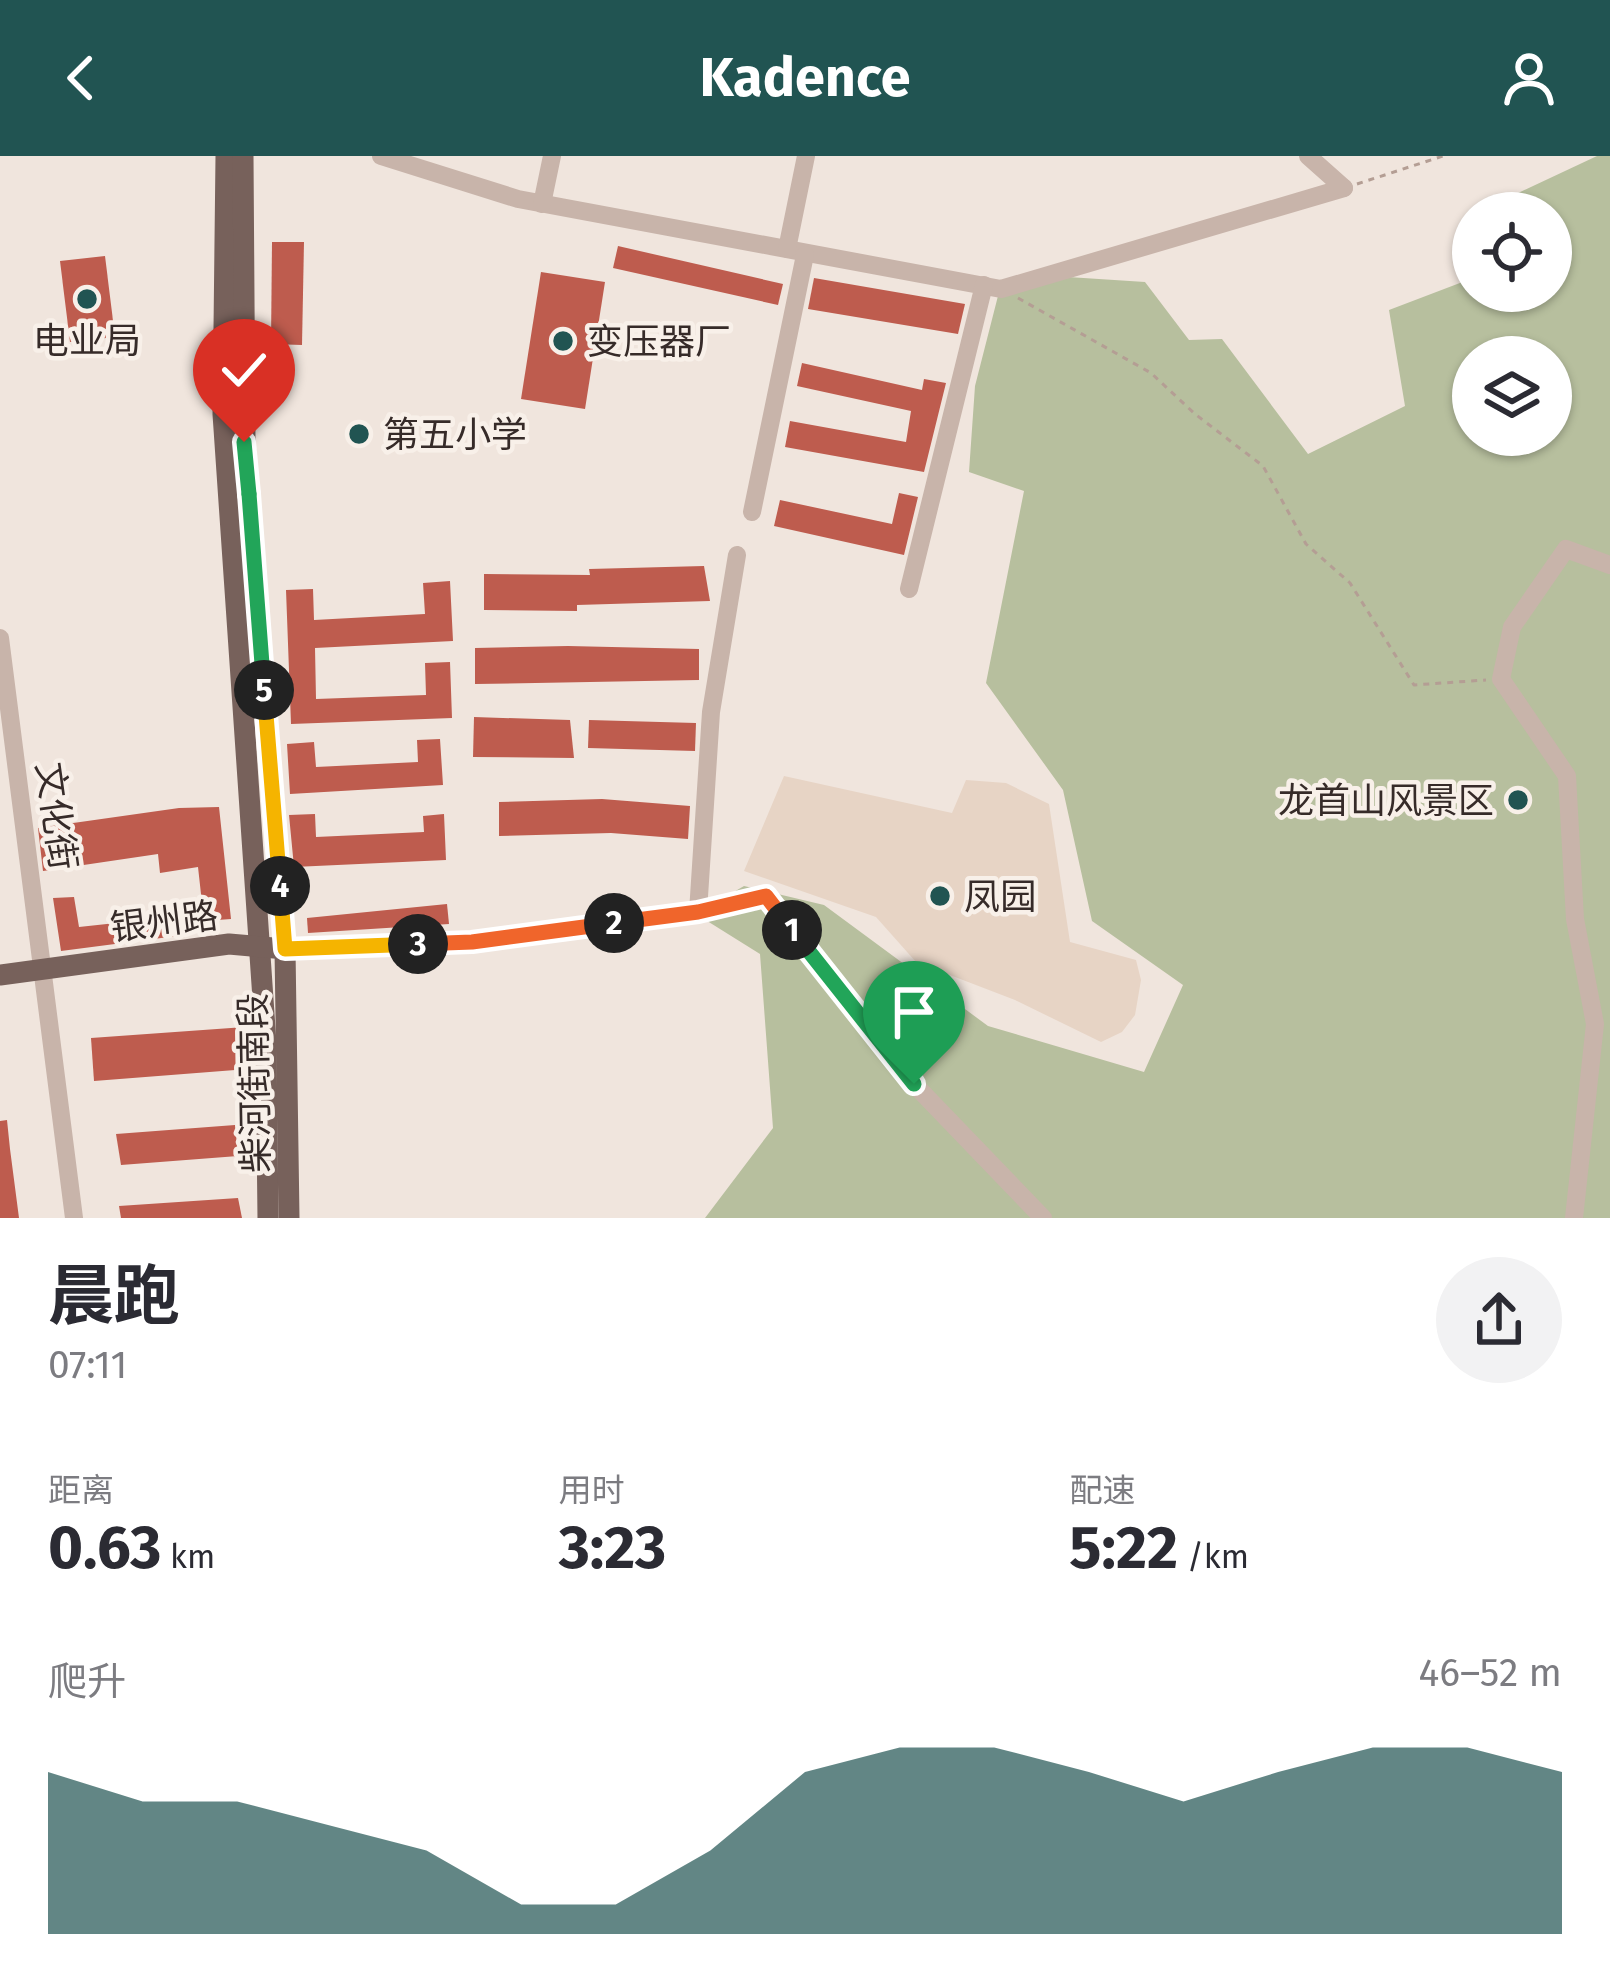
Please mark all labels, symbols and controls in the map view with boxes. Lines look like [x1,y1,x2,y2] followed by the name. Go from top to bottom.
[48,45,114,111] icon: back
[1496,45,1562,111] icon: person
[699,46,911,110] text: Kadence
[1452,192,1572,456] map controls
[1452,192,1572,312] button: locate
[74,286,100,312] marker: 电业局
[33,319,141,363] place label: 电业局
[193,319,295,442] pin
[587,320,731,364] place label: 变压器厂
[550,328,576,354] marker: 变压器厂
[1452,336,1572,456] button: layers
[211,337,277,403] icon: check
[383,413,527,457] place label: 第五小学
[346,421,372,447] marker: 第五小学
[234,660,294,720] pin: 5
[255,670,273,710] text: 5
[27,760,85,873] street label: 文化街
[1278,779,1494,823] place label: 龙首山风景区
[1505,787,1531,813] marker: 龙首山风景区
[250,856,310,916] pin: 4
[271,866,289,906] text: 4
[964,875,1036,919] place label: 凤园
[927,883,953,909] marker: 凤园
[584,893,644,953] pin: 2
[108,894,220,950] street label: 银州路
[762,900,822,960] pin: 1
[605,903,623,943] text: 2
[784,910,800,950] text: 1
[388,914,448,974] pin: 3
[409,924,427,964] text: 3
[863,961,965,1084] pin
[881,979,947,1045] icon: arrive
[231,993,279,1173] street label: 柴河街南段
[48,1257,180,1336] text: 晨跑
[1436,1257,1562,1383] button: share
[48,1342,127,1388] text: 07:11
[48,1471,114,1511] text: 距离
[559,1471,625,1511] text: 用时
[1069,1471,1135,1511] text: 配速
[48,1512,161,1584] text: 0.63
[559,1512,666,1584] text: 3:23
[1069,1512,1178,1584] text: 5:22
[161,1537,215,1577] text: km
[1178,1537,1249,1577] text: /km
[1418,1650,1562,1696] text: 46–52 m
[48,1659,126,1705] text: 爬升

